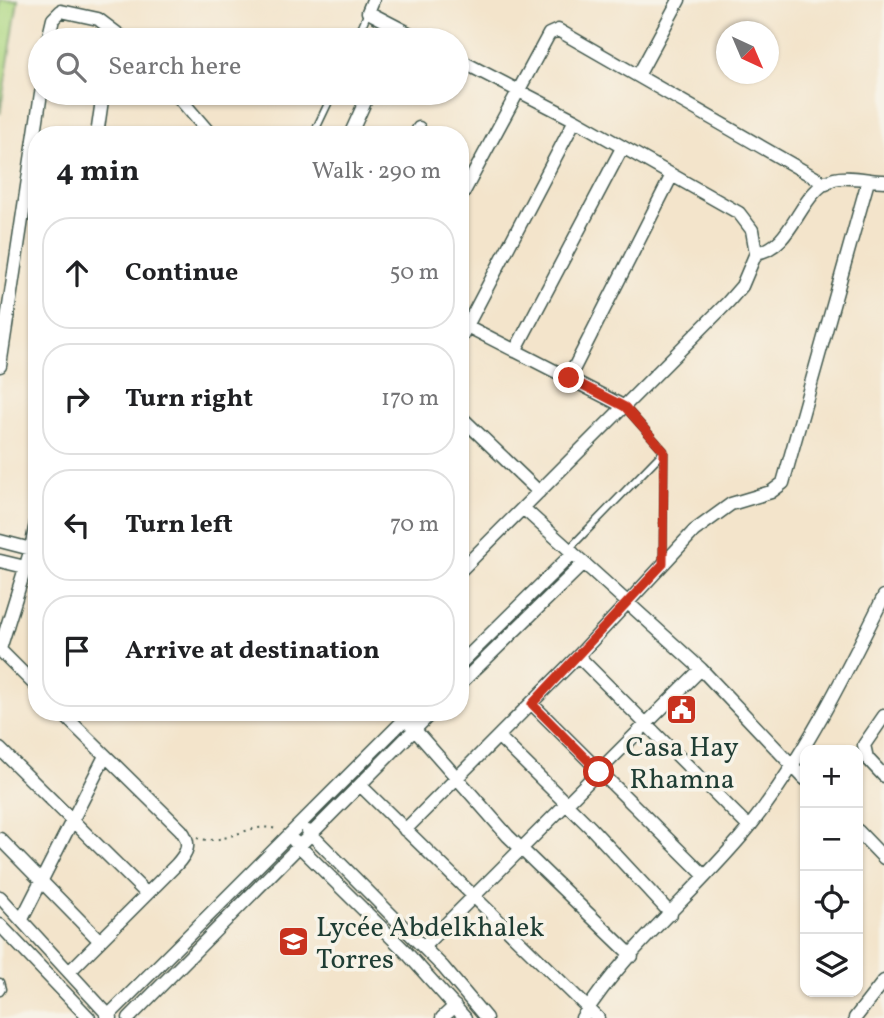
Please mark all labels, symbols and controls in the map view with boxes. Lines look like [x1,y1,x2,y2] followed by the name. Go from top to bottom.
[716,21,779,84] north arrow
[28,28,469,105] search box
[52,48,90,86] icon: search
[108,49,241,85] text: Search here
[56,151,140,193] text: 4 min
[312,156,441,188] text: Walk · 290 m
[58,254,96,292] icon: ahead
[125,255,238,291] text: Continue
[390,257,439,289] text: 50 m
[553,362,584,393] route end
[58,380,96,418] icon: right
[125,381,253,417] text: Turn right
[381,383,439,415] text: 170 m
[58,506,96,544] icon: left
[125,507,233,543] text: Turn left
[390,509,439,541] text: 70 m
[58,632,96,670] icon: arrive
[125,633,380,669] text: Arrive at destination
[665,692,699,726] public building icon: Casa Hay Rhamna
[625,729,739,800] place label: Casa Hay Rhamna
[800,745,863,997] map controls
[800,745,863,808] button: +
[583,756,614,787] route start
[800,808,863,871] button: −
[800,871,863,934] button: locate
[316,909,545,980] place label: Lycée Abdelkhalek Torres
[276,925,310,959] school or university icon: Lycée Abdelkhalek Torres
[800,934,863,997] button: layers

